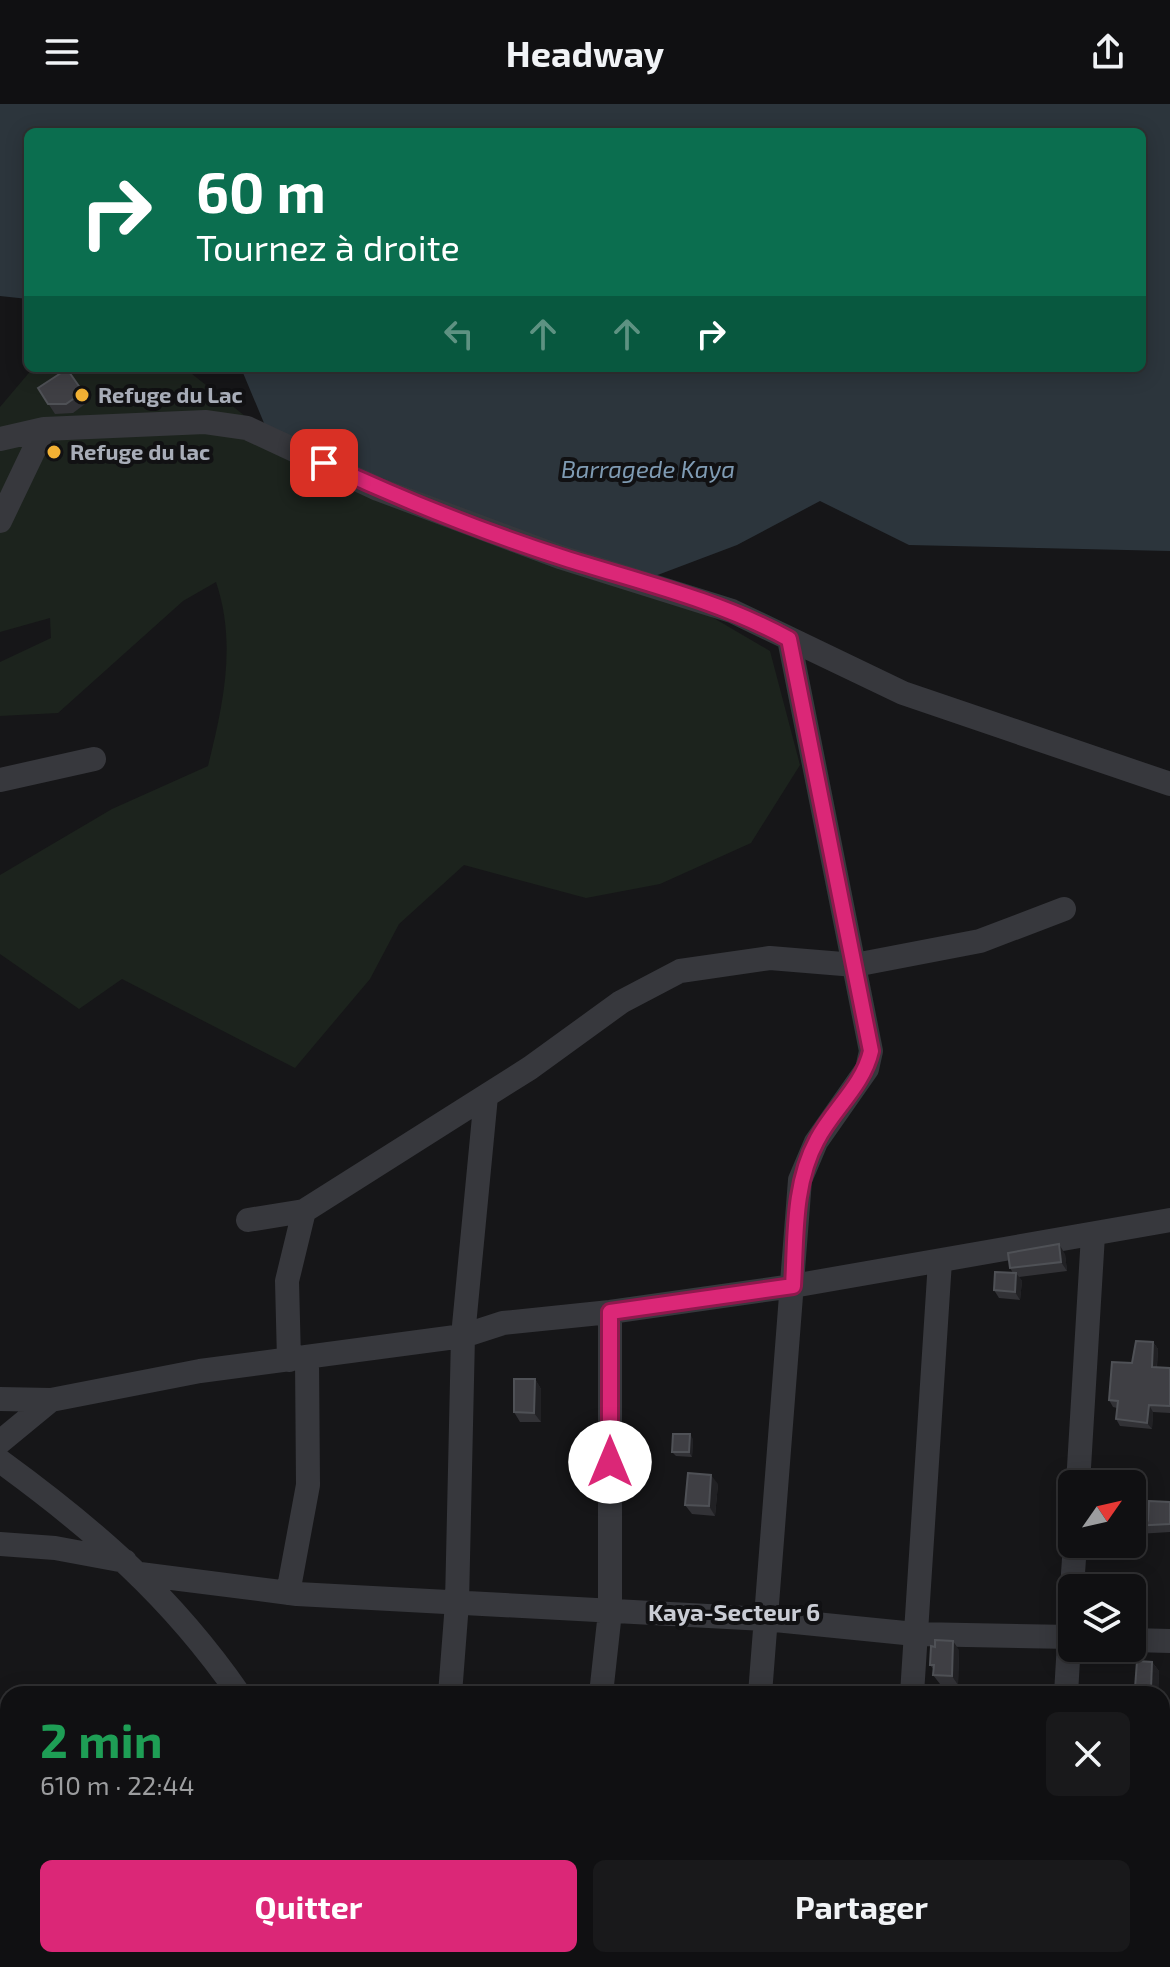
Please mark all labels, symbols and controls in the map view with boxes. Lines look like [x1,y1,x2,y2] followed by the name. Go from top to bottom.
[40,30,84,74] icon: menu
[1086,30,1130,74] icon: share
[506,31,664,74] text: Headway
[196,157,326,224] text: 60 m
[64,160,168,264] icon: right
[196,225,460,268] text: Tournez à droite
[437,312,481,356] icon: left
[521,312,565,356] icon: ahead
[605,312,649,356] icon: ahead
[689,312,733,356] icon: right
[98,381,243,407] place label: Refuge du Lac
[73,386,91,404] marker: Refuge du Lac
[290,429,358,497] pin
[70,438,210,464] place label: Refuge du lac
[302,441,346,485] icon: arrive
[45,443,63,461] marker: Refuge du lac
[561,454,735,483] water label: Barragede Kaya
[568,1420,652,1504] position arrow
[1058,1470,1146,1558] north arrow
[1058,1470,1146,1662] map controls
[1058,1574,1146,1662] button: layers
[648,1597,820,1626] district label: Kaya-Secteur 6
[40,1710,163,1768] text: 2 min
[1046,1712,1130,1796] button: close
[40,1769,195,1800] text: 610 m · 22:44
[40,1860,577,1952] button: Quitter
[593,1860,1130,1952] button: Partager

